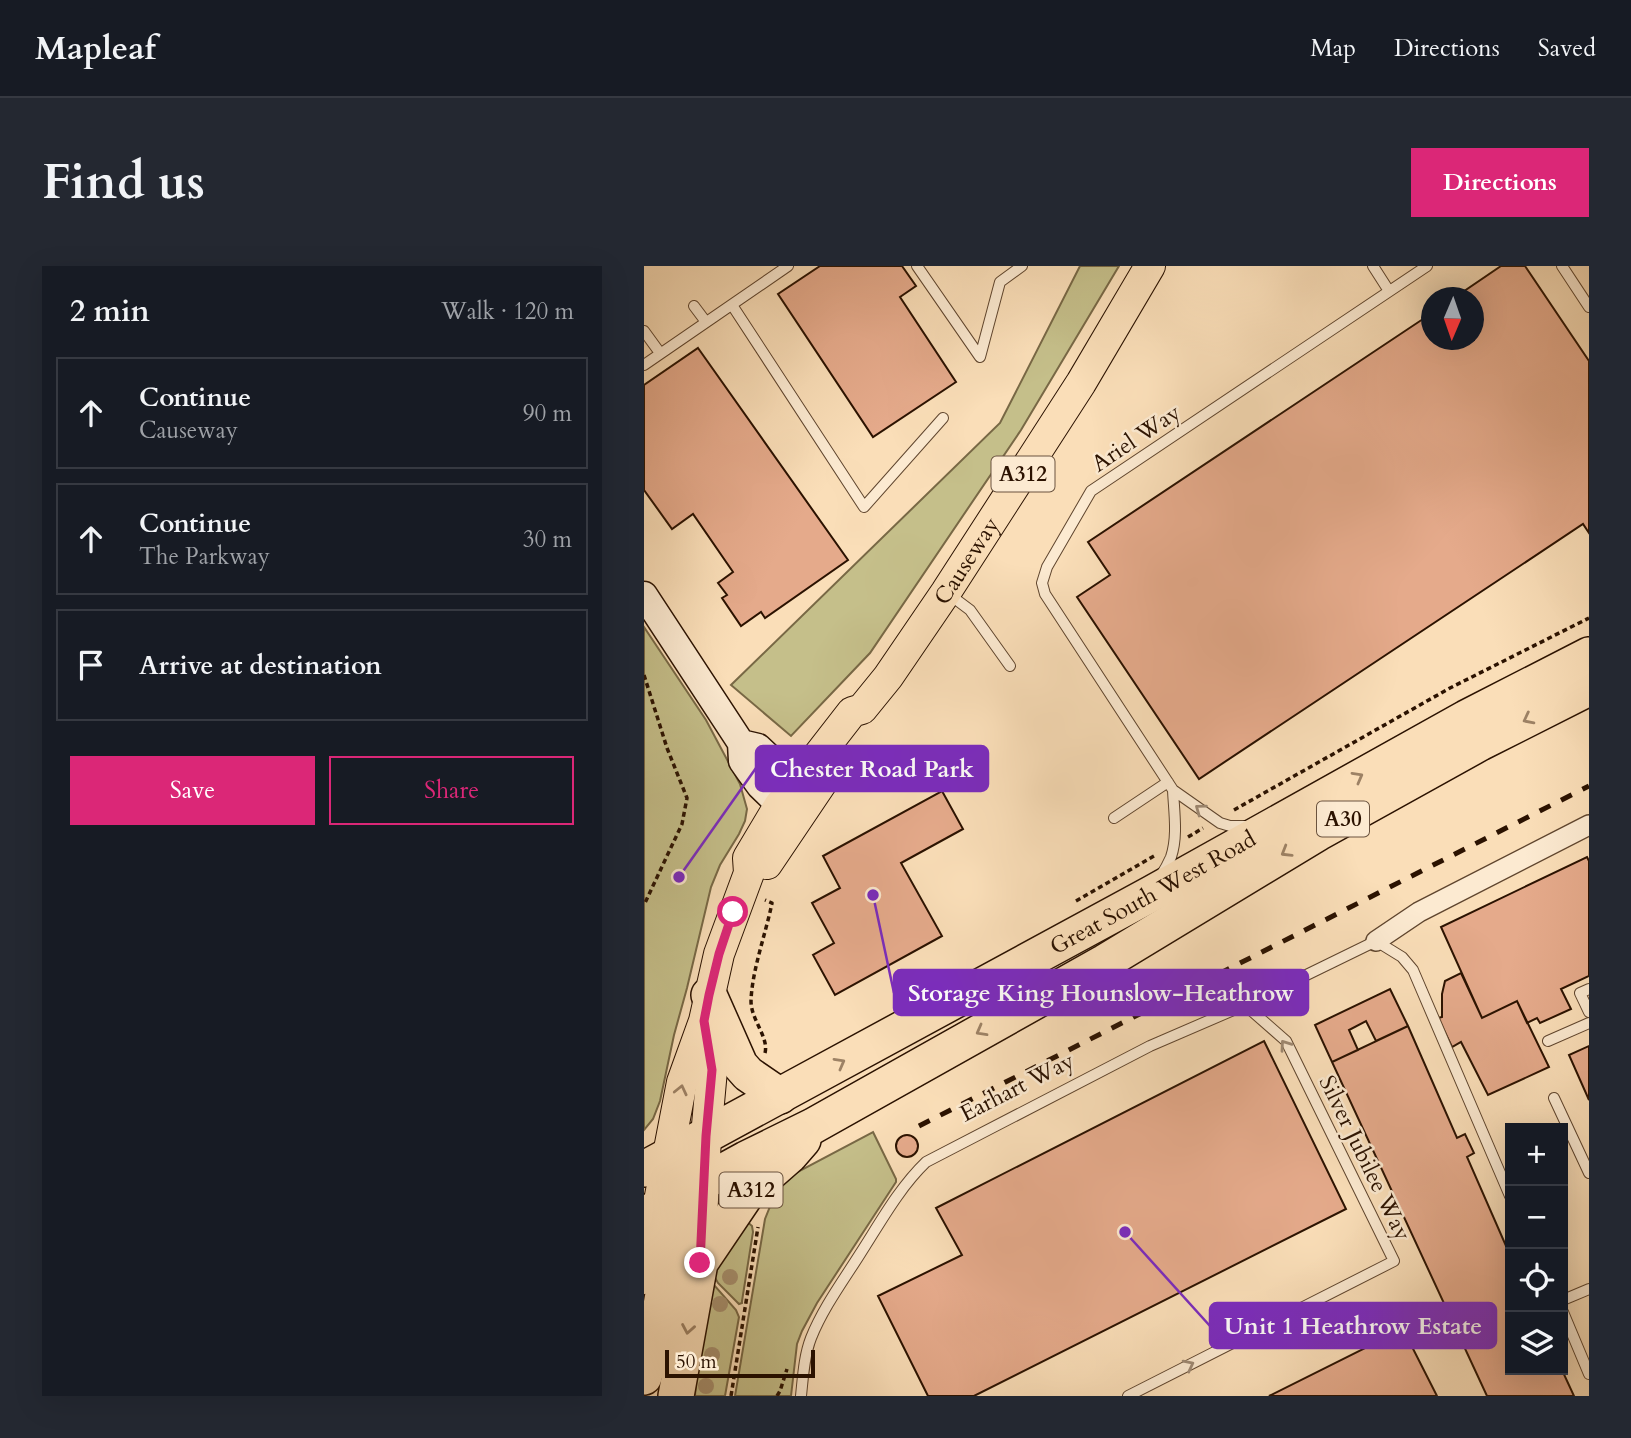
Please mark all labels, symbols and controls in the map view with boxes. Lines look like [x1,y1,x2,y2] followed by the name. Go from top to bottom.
[35,26,156,71] text: Mapleaf
[1310,32,1356,65] text: Map
[1394,32,1500,65] text: Directions
[1538,32,1596,65] text: Saved
[1411,148,1589,217] button: Directions
[42,149,205,216] text: Find us
[1421,287,1484,350] north arrow
[70,291,150,332] text: 2 min
[441,296,574,327] text: Walk · 120 m
[139,380,251,415] text: Continue
[72,394,110,432] icon: ahead
[1085,397,1187,479] street label: Ariel Way
[523,398,572,429] text: 90 m
[139,415,238,446] text: Causeway
[992,456,1054,492] road number: A312
[139,506,251,541] text: Continue
[926,511,1006,611] street label: Causeway
[72,520,110,558] icon: ahead
[523,524,572,555] text: 30 m
[139,541,270,572] text: The Parkway
[72,646,110,684] icon: arrive
[139,648,382,683] text: Arrive at destination
[1523,710,1535,724] one-way arrow
[756,746,988,791] callout: Chester Road Park
[770,753,974,786] text: Chester Road Park
[70,756,315,825] button: Save
[329,756,574,825] button: Share
[1351,772,1364,786] one-way arrow
[1317,802,1369,836] road number: A30
[1195,805,1208,817] one-way arrow
[1044,823,1262,962] street label: Great South West Road
[1280,844,1293,857] one-way arrow
[717,896,748,927] route start
[894,970,1308,1015] callout: Storage King Hounslow-Heathrow
[908,977,1294,1010] text: Storage King Hounslow-Heathrow
[976,1023,988,1036] one-way arrow
[1281,1040,1294,1053] one-way arrow
[955,1045,1079,1129] street label: Earhart Way
[833,1058,845,1071] one-way arrow
[1312,1070,1418,1246] street label: Silver Jubilee Way
[672,1084,687,1096] one-way arrow
[1505,1123,1568,1375] map controls
[1505,1123,1568,1186] button: +
[720,1172,782,1208] road number: A312
[1505,1186,1568,1249] button: −
[684,1247,715,1278] route end
[1505,1249,1568,1312] button: locate
[1210,1303,1496,1348] callout: Unit 1 Heathrow Estate
[1224,1310,1482,1343] text: Unit 1 Heathrow Estate
[1505,1312,1568,1375] button: layers
[681,1323,696,1335] one-way arrow
[665,1347,816,1379] scale bar
[676,1349,717,1375] text: 50 m
[1182,1360,1194,1374] one-way arrow

